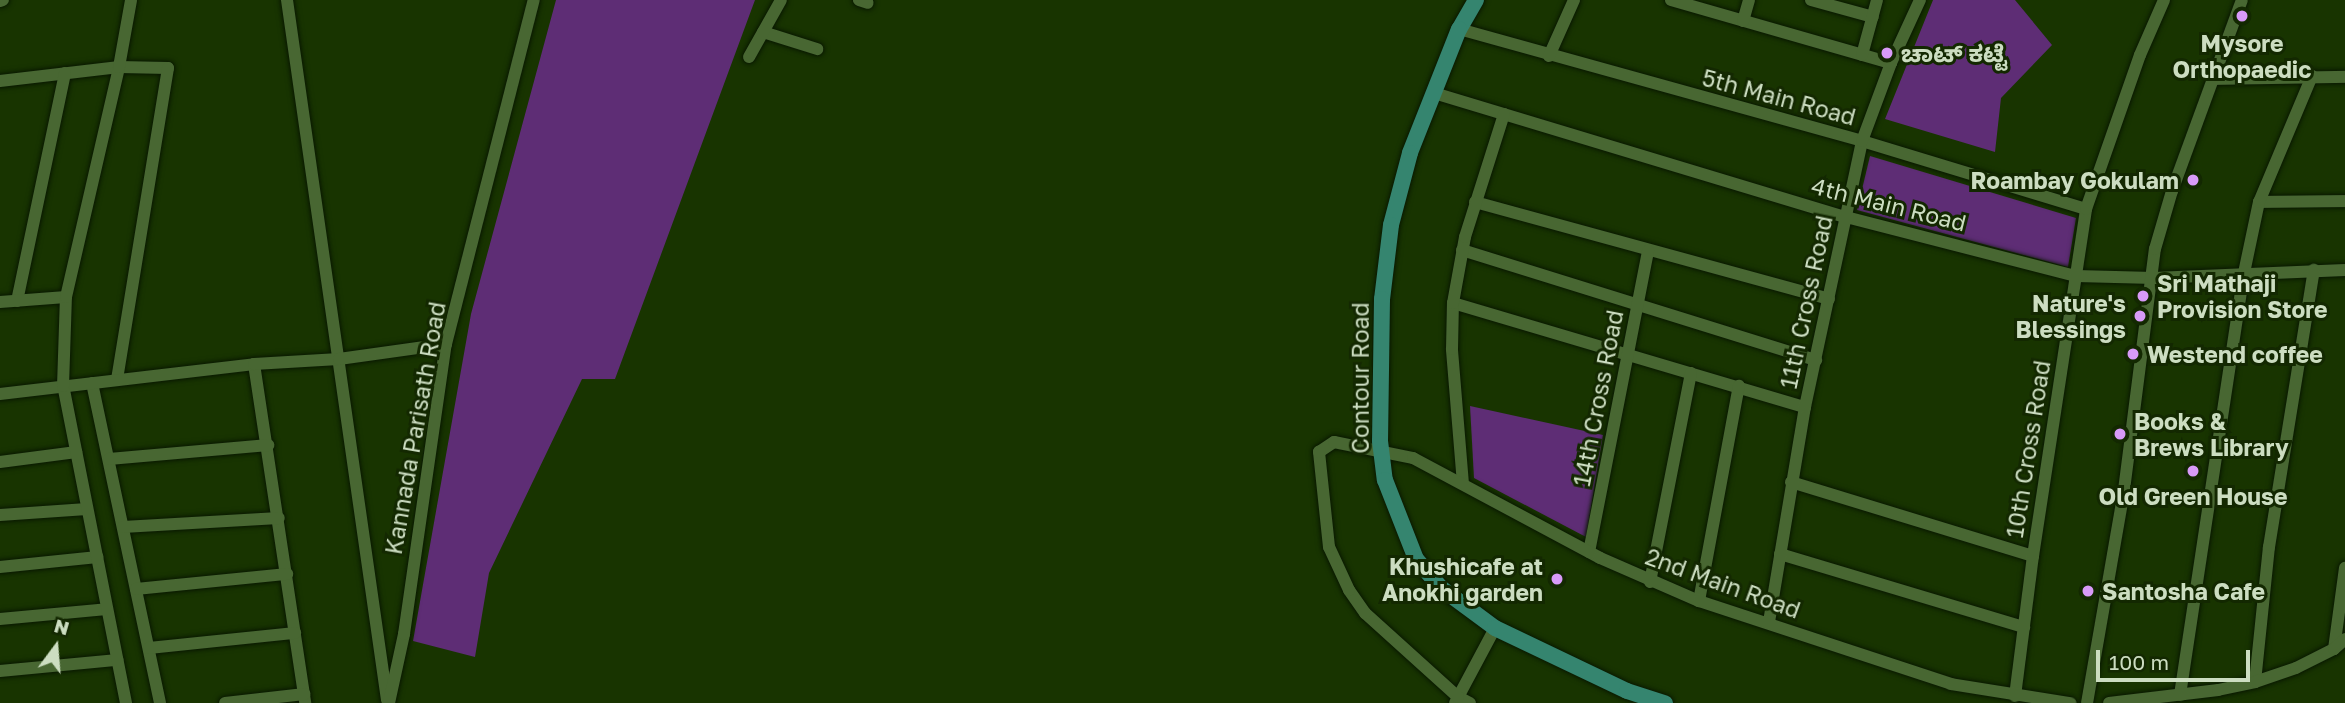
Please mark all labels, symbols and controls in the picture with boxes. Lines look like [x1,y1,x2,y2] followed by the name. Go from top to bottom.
[2232,6,2252,26] marker: Mysore Orthopaedic
[2173,29,2311,83] place label: Mysore Orthopaedic
[1901,39,2007,67] place label: ಚಾಟ್ ಕಟ್ಟೆ
[1879,45,1895,61] marker: ಚಾಟ್ ಕಟ್ಟೆ
[1699,63,1859,131] street label: 5th Main Road
[1971,166,2179,194] place label: Roambay Gokulam
[1809,171,1969,237] street label: 4th Main Road
[2185,172,2201,188] marker: Roambay Gokulam
[1774,213,1838,391] street label: 11th Cross Road
[2157,269,2327,323] place label: Sri Mathaji Provision Store
[2135,288,2151,304] marker: Sri Mathaji Provision Store
[2016,289,2126,343] place label: Nature's Blessings
[379,299,451,557] street label: Kannada Parisath Road
[1346,302,1374,454] street label: Contour Road
[1567,308,1629,488] street label: 14th Cross Road
[2132,308,2148,324] marker: Nature's Blessings
[2147,340,2323,368] place label: Westend coffee
[2125,346,2141,362] marker: Westend coffee
[2000,358,2056,540] street label: 10th Cross Road
[2134,407,2289,461] place label: Books & Brews Library
[2112,426,2128,442] marker: Books & Brews Library
[2185,463,2201,479] marker: Old Green House
[2099,482,2287,510] place label: Old Green House
[1642,542,1804,624] street label: 2nd Main Road
[1382,552,1543,606] place label: Khushicafe at Anokhi garden
[1549,571,1565,587] marker: Khushicafe at Anokhi garden
[2102,577,2265,605] place label: Santosha Cafe
[2080,583,2096,599] marker: Santosha Cafe
[21,612,91,682] north arrow
[52,613,72,639] text: N
[2100,636,2254,680] scale bar
[2109,649,2169,675] text: 100 m

